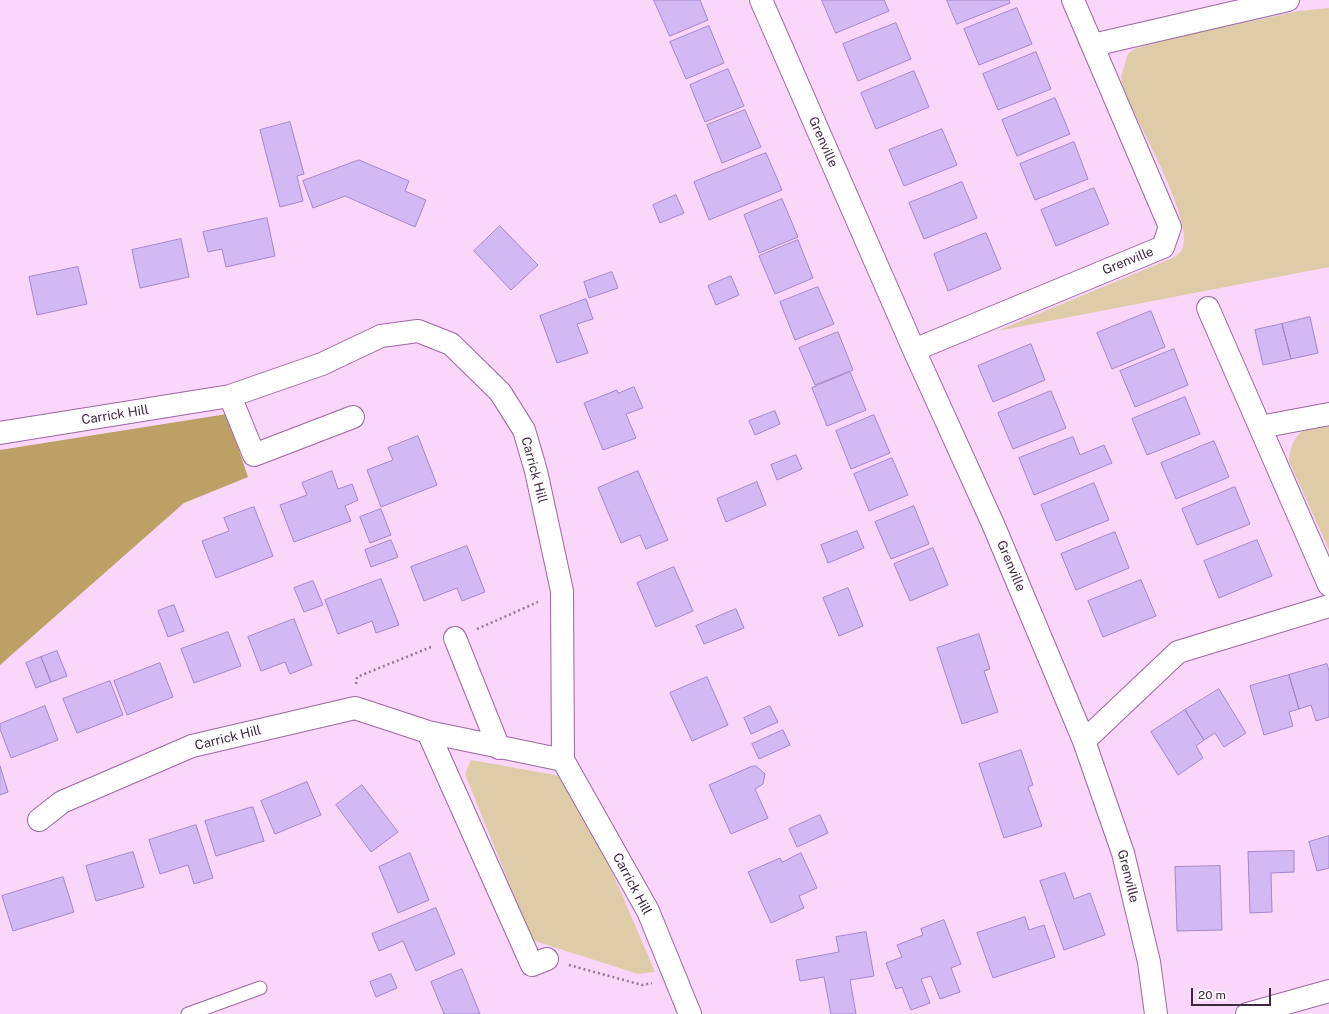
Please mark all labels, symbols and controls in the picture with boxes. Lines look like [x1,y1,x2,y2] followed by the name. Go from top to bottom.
[805,114,841,170] street label: Grenville
[1100,244,1156,278] street label: Grenville
[80,402,150,428] street label: Carrick Hill
[518,435,550,505] street label: Carrick Hill
[993,538,1029,594] street label: Grenville
[193,722,263,754] street label: Carrick Hill
[1114,848,1142,904] street label: Grenville
[609,850,655,918] street label: Carrick Hill
[1193,980,1273,1006] scale bar
[1198,988,1226,1002] text: 20 m

